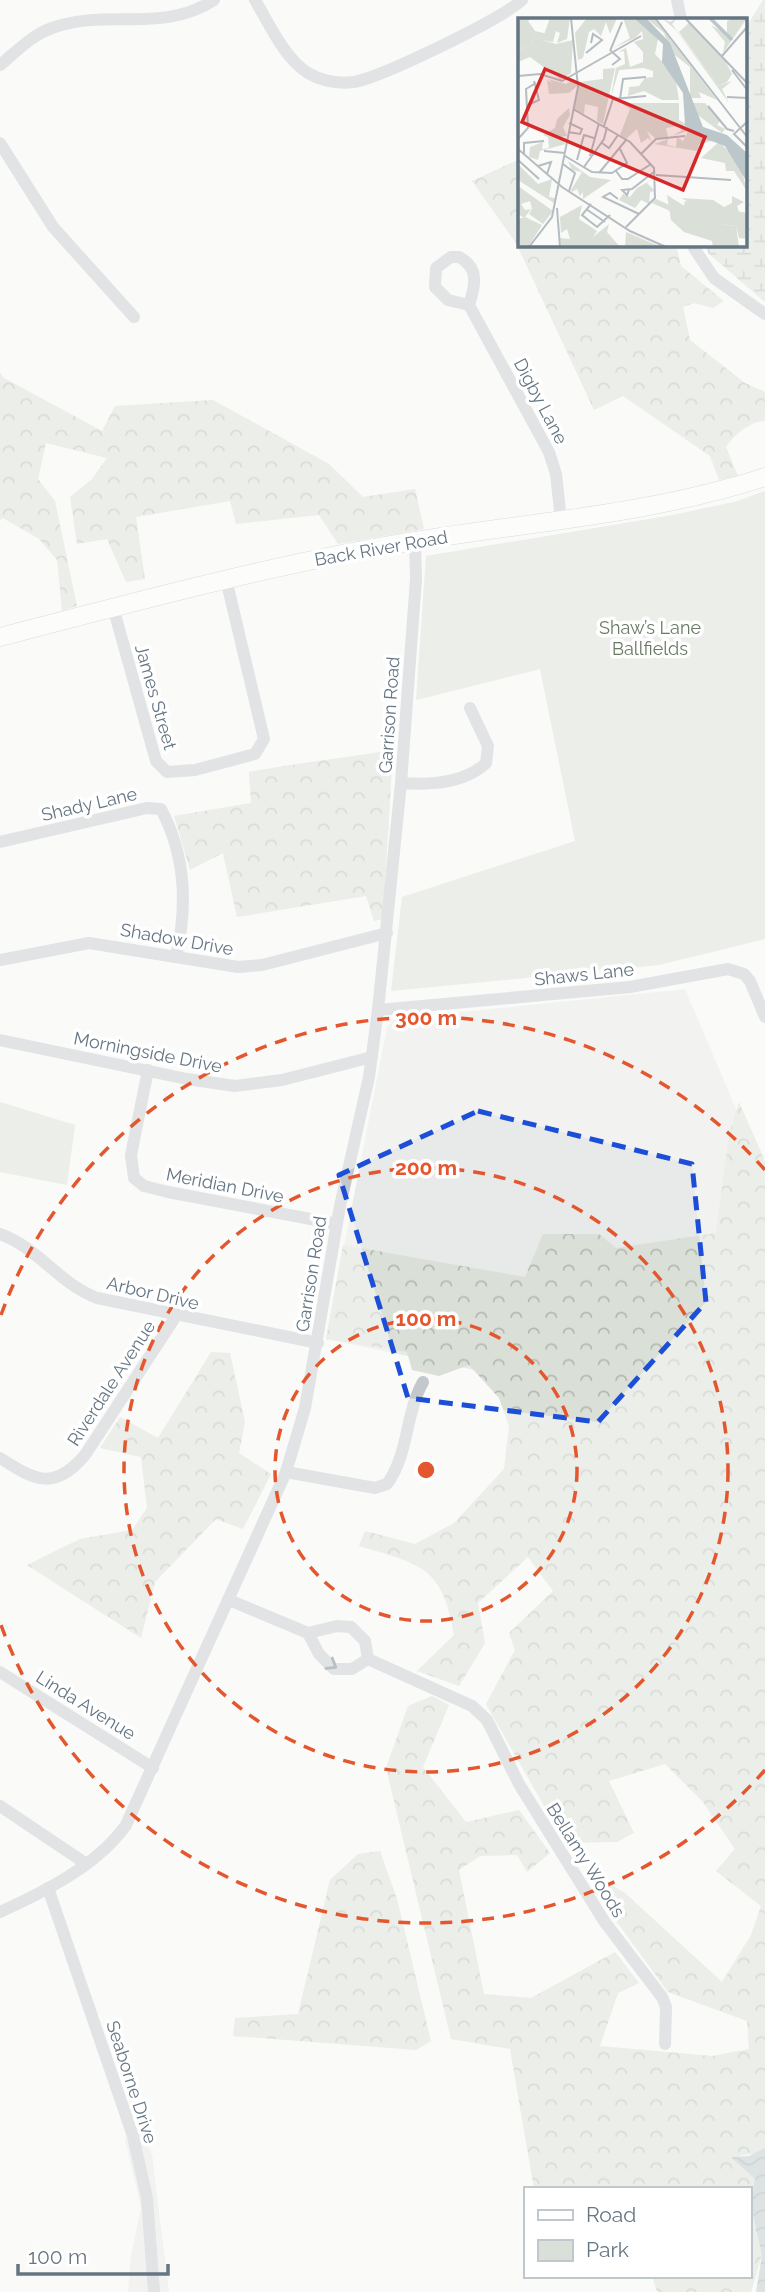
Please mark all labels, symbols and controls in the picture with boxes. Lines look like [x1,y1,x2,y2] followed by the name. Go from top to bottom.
[518,18,748,247] inset map
[510,355,573,448] street label: Digby Lane
[313,526,449,570] street label: Back River Road
[599,617,701,659] park label: Shaw’s Lane Ballfields
[131,642,181,752] street label: James Street
[374,656,404,774] street label: Garrison Road
[39,783,139,825] street label: Shady Lane
[119,919,236,959] street label: Shadow Drive
[533,958,635,990] street label: Shaws Lane
[395,1005,457,1030] text: 300 m
[72,1027,224,1077] street label: Morningside Drive
[395,1155,457,1180] text: 200 m
[164,1163,286,1207] street label: Meridian Drive
[291,1215,331,1333] street label: Garrison Road
[105,1272,201,1314] street label: Arbor Drive
[396,1306,456,1331] text: 100 m
[63,1316,160,1450] street label: Riverdale Avenue
[414,1458,438,1482] centre of rings
[324,1656,337,1669] one-way arrow
[32,1666,140,1744] street label: Linda Avenue
[542,1799,630,1921] street label: Bellamy Woods
[102,2018,162,2147] street label: Seaborne Drive
[524,2187,751,2278] legend
[586,2202,636,2227] text: Road
[18,2232,168,2276] scale bar
[586,2237,629,2262] text: Park
[28,2244,87,2269] text: 100 m

